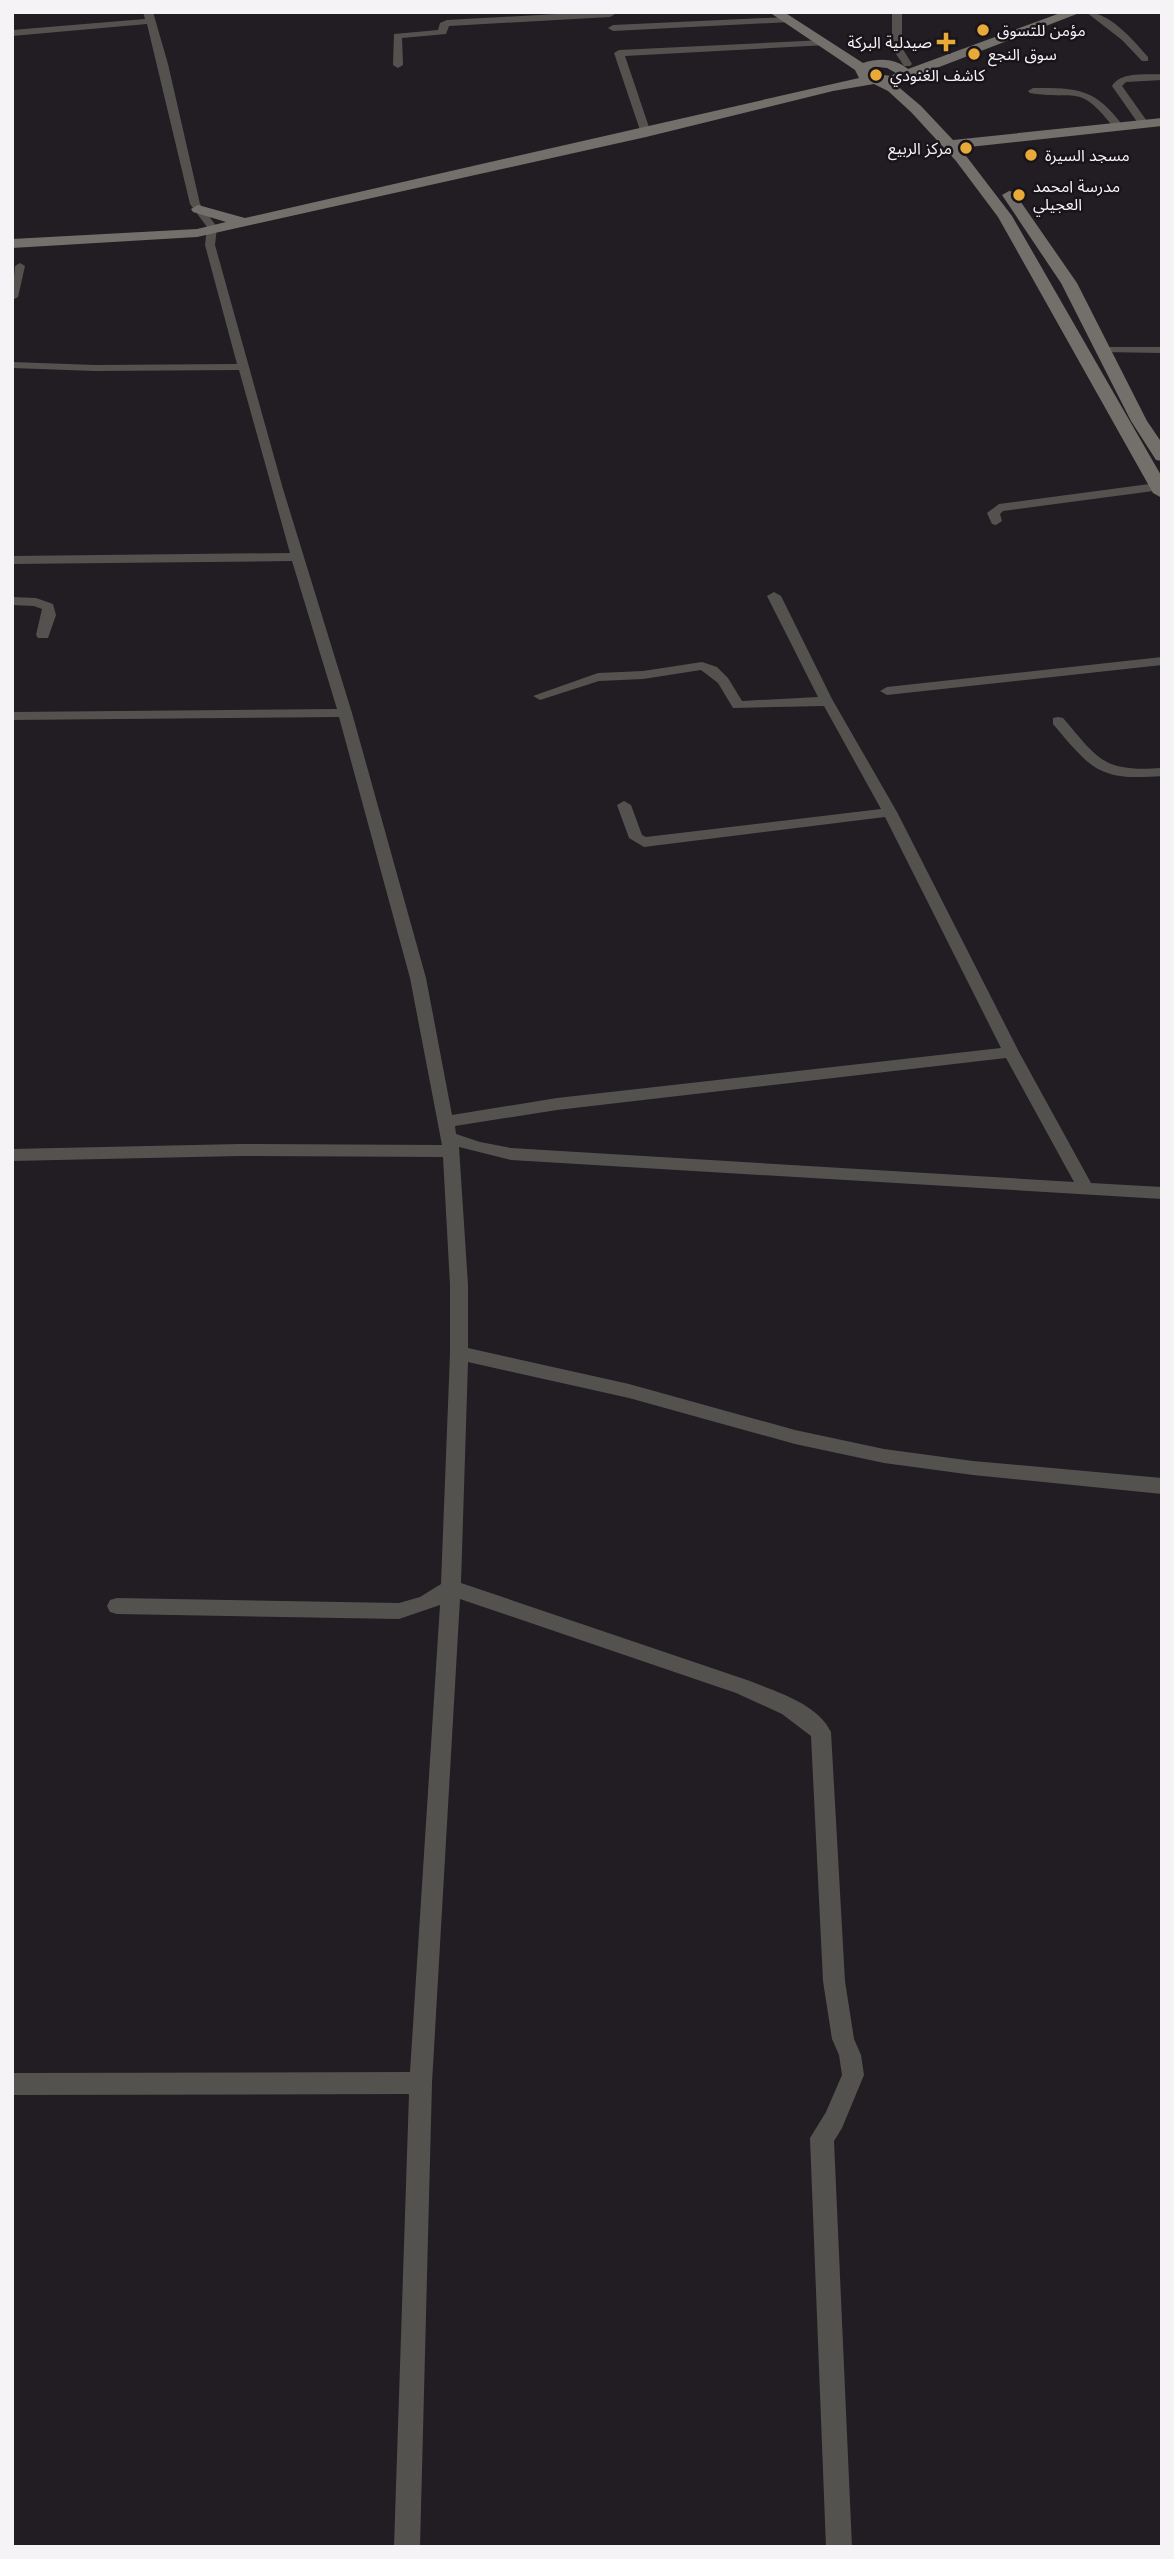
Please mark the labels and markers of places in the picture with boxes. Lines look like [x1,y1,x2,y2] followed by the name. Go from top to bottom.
[997,19,1086,42] place label: مؤمن للتسوق
[975,22,991,38] marker: مؤمن للتسوق
[847,31,932,54] place label: صيدلية البركة
[938,34,954,50] marker: صيدلية البركة
[988,43,1057,67] place label: سوق النجع
[966,46,982,62] marker: سوق النجع
[890,64,985,87] place label: كاشف الغنودي
[868,67,884,83] marker: كاشف الغنودي
[888,137,952,161] place label: مركز الربيع
[958,140,974,156] marker: مركز الربيع
[1045,144,1130,167] place label: مسجد السيرة
[1023,147,1039,163] marker: مسجد السيرة
[1033,175,1120,216] place label: مدرسة امحمد العجيلي
[1011,187,1027,203] marker: مدرسة امحمد العجيلي

